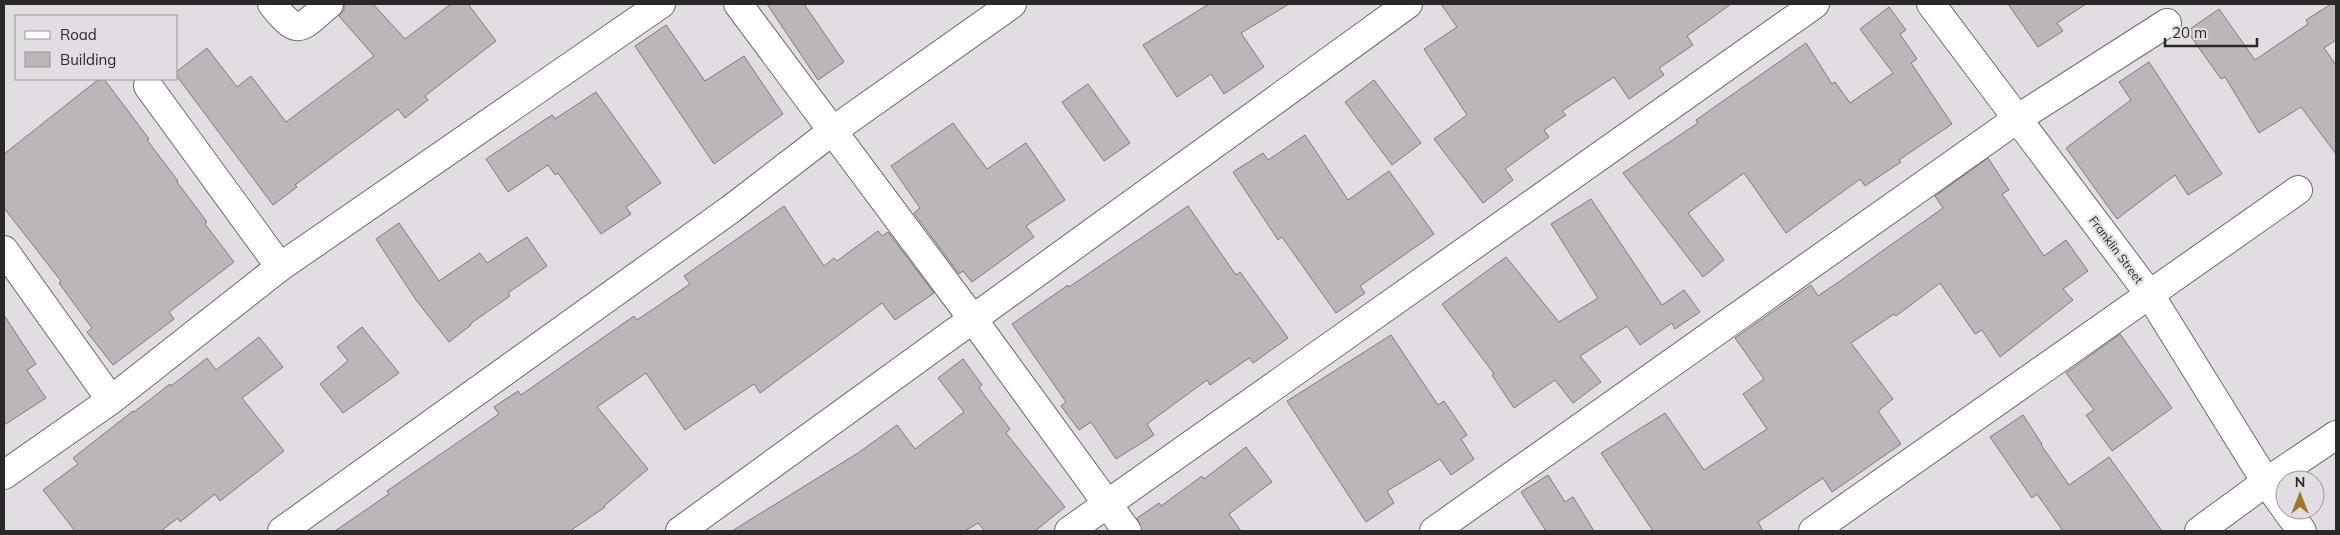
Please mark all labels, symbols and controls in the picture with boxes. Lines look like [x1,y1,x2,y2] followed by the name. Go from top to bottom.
[15,15,178,80] legend
[2165,15,2258,47] scale bar
[2172,23,2207,42] text: 20 m
[60,25,97,44] text: Road
[60,50,116,69] text: Building
[2086,213,2147,286] street label: Franklin Street
[2275,470,2325,520] north arrow
[2295,473,2305,491] text: N

